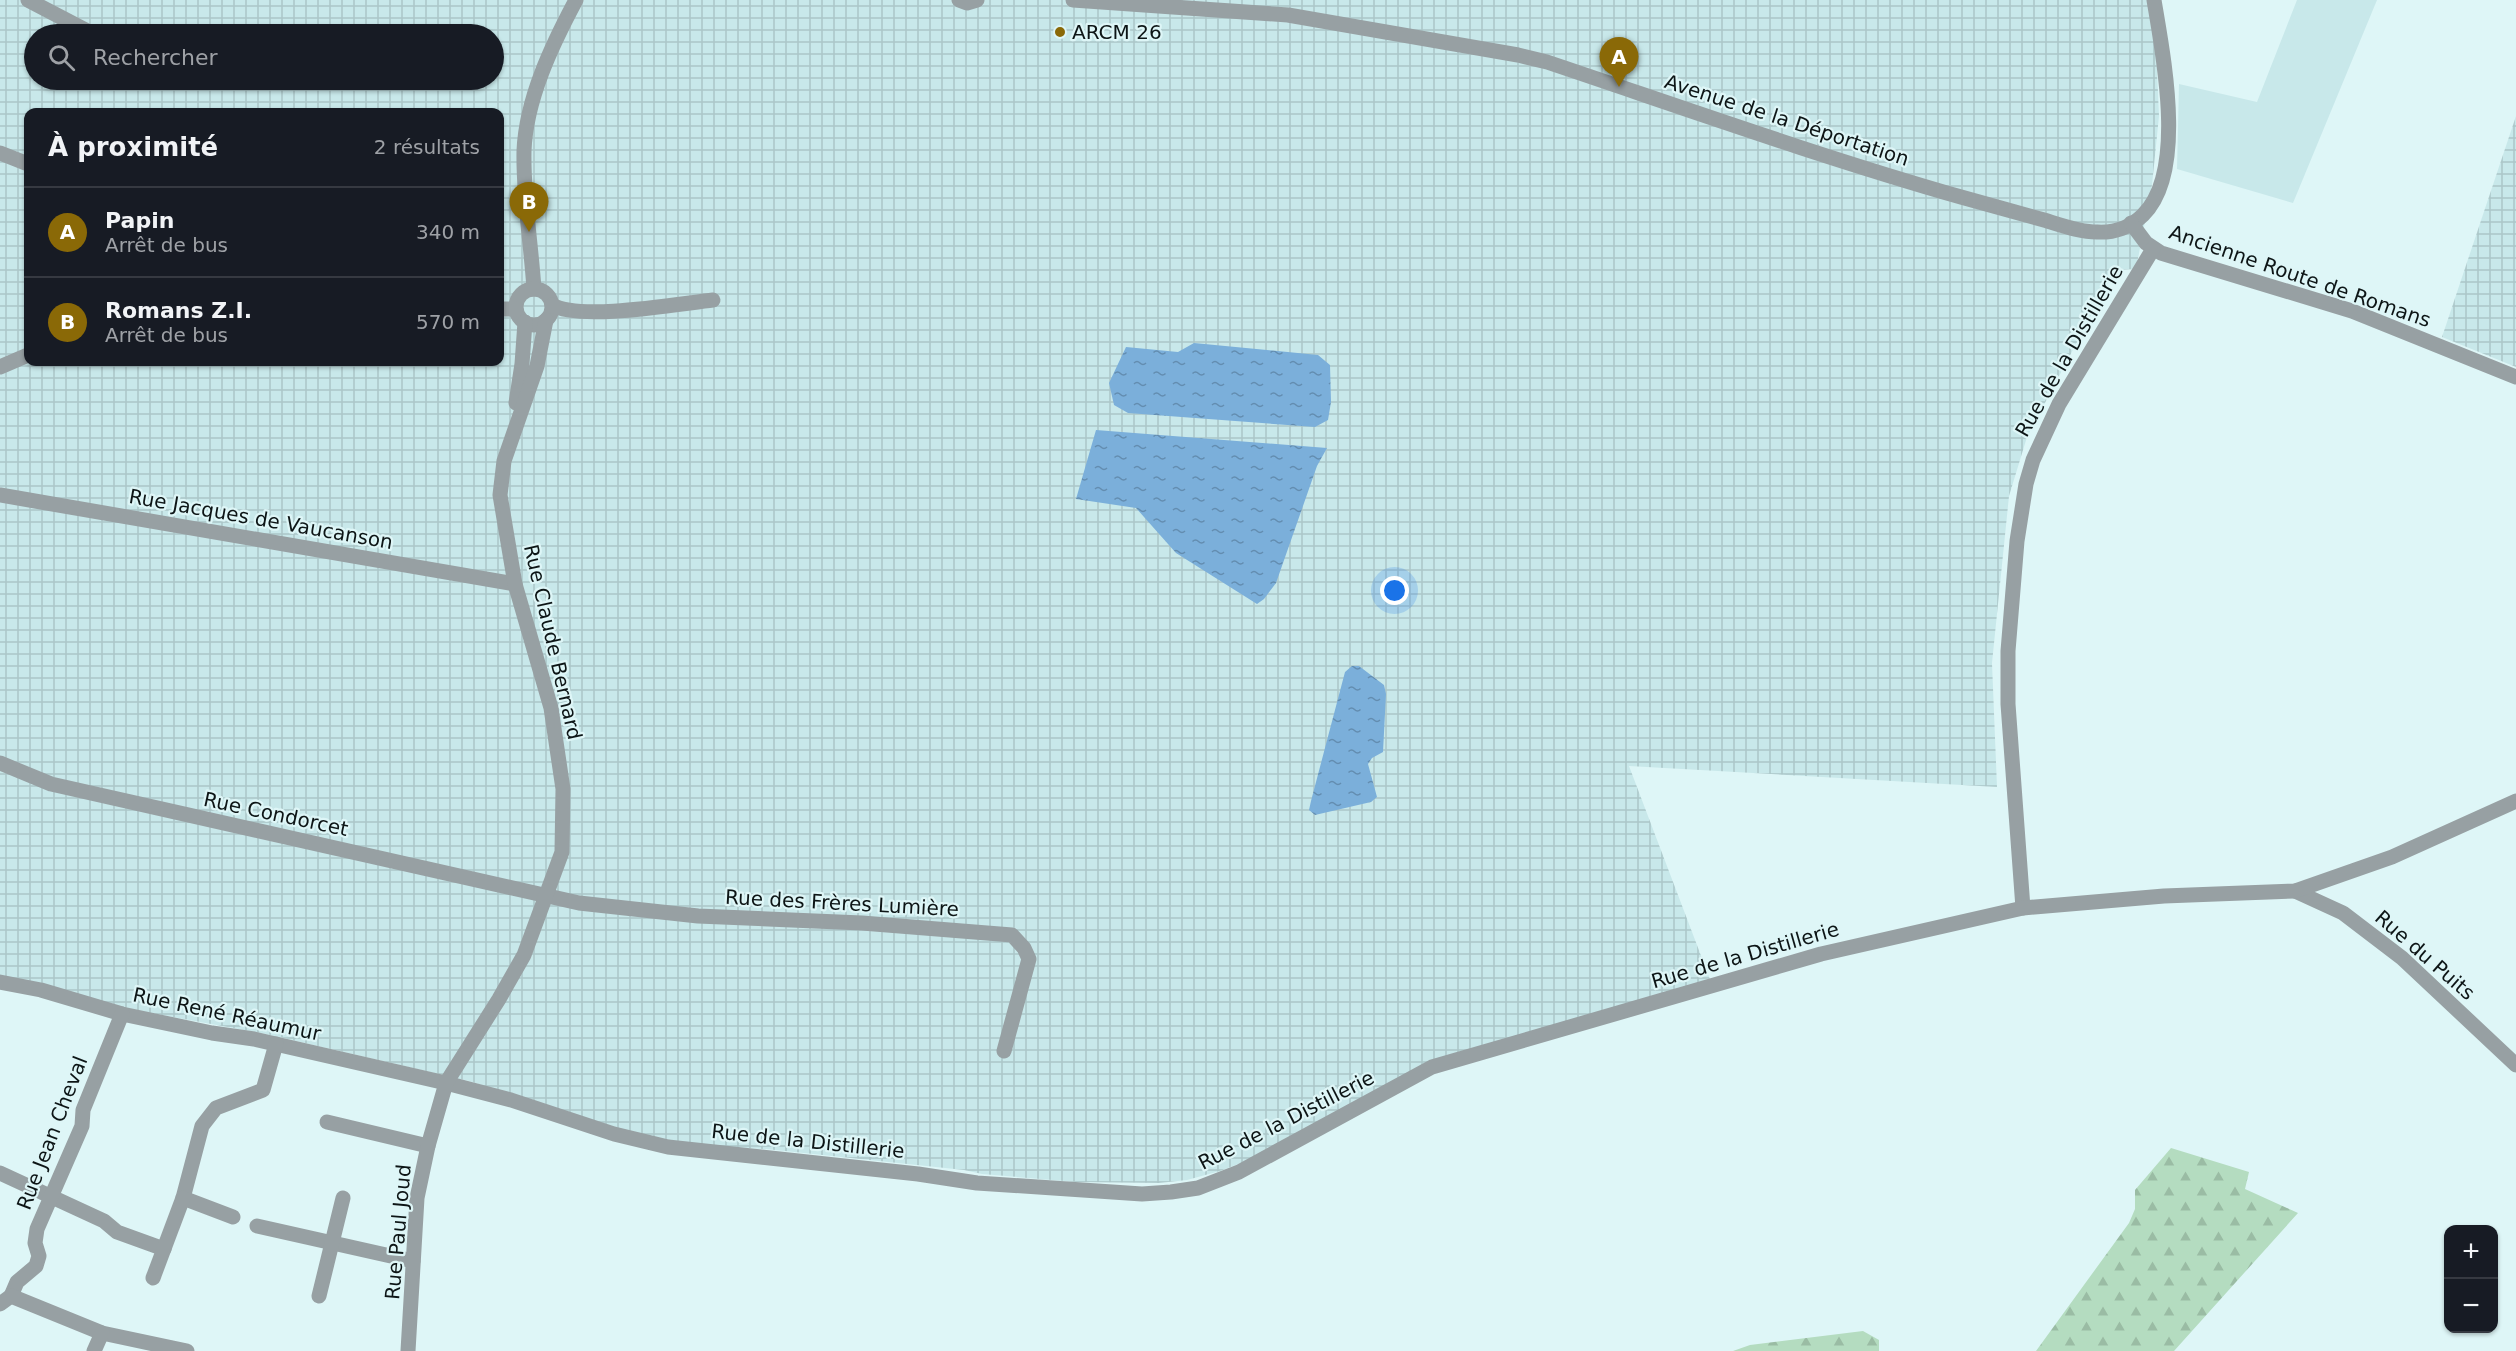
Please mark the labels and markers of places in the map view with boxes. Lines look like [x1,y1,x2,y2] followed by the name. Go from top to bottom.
[1072,20,1162,44] place label: ARCM 26
[1053,25,1067,39] marker: ARCM 26
[1600,38,1638,87] pin: A
[510,182,548,232] pin: B

